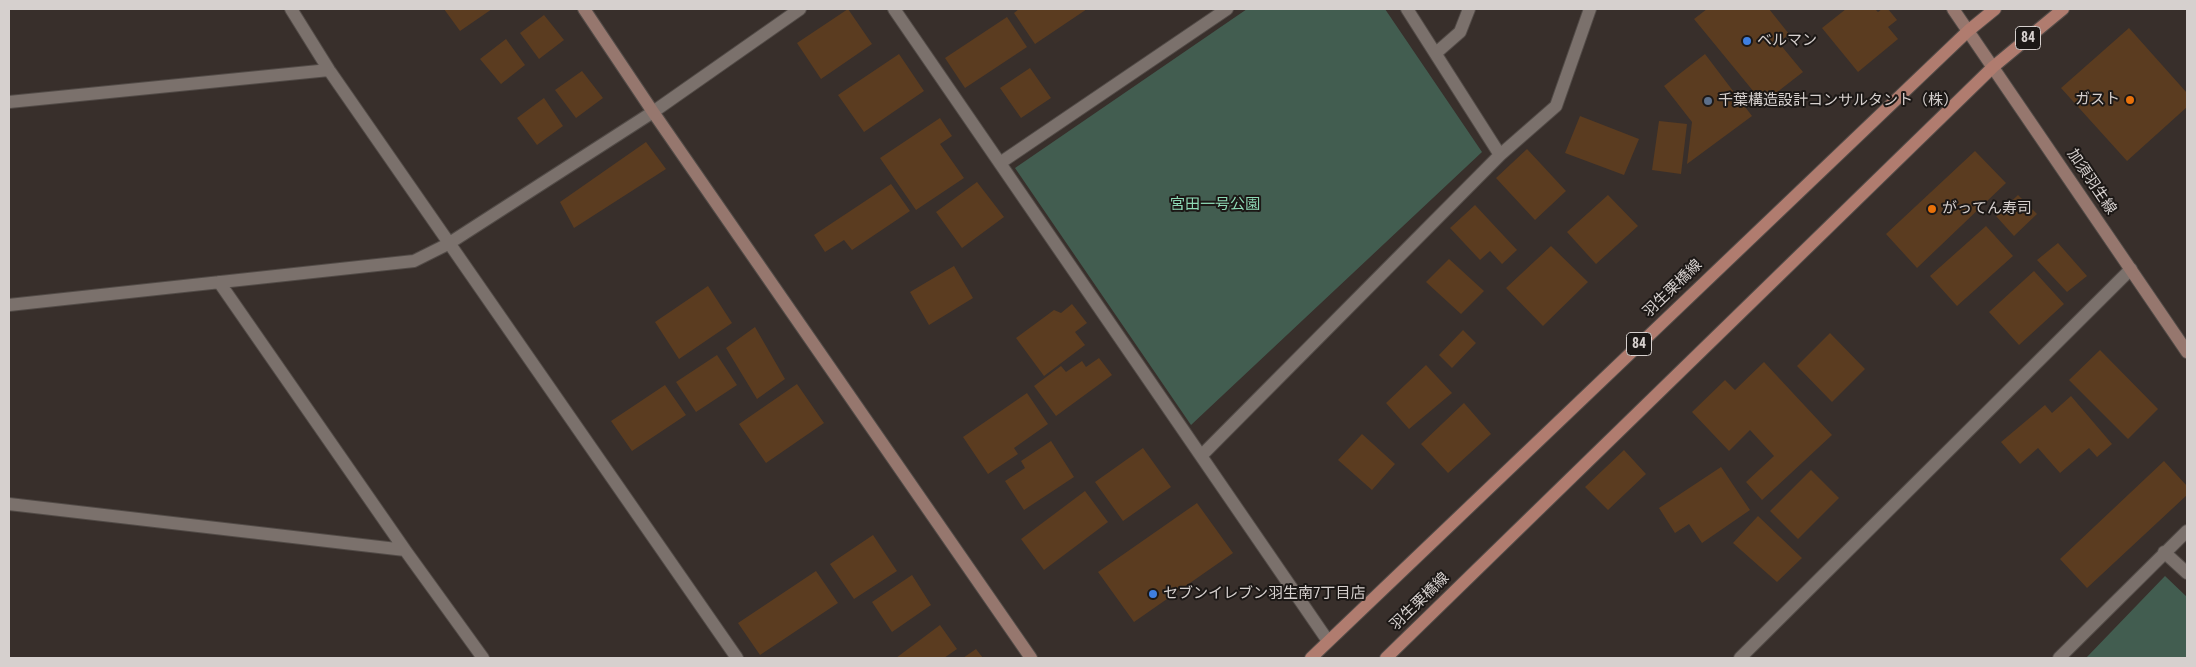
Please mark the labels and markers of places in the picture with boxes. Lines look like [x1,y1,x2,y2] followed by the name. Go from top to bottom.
[1757,32,1817,50] place label: ベルマン
[1741,35,1753,47] marker: ベルマン
[2075,91,2120,109] place label: ガスト
[1718,92,1958,110] place label: 千葉構造設計コンサルタント（株）
[2124,94,2136,106] marker: ガスト
[1702,95,1714,107] marker: 千葉構造設計コンサルタント（株）
[1942,200,2032,218] place label: がってん寿司
[1926,203,1938,215] marker: がってん寿司
[1163,585,1365,603] place label: セブンイレブン羽生南7丁目店
[1147,588,1159,600] marker: セブンイレブン羽生南7丁目店

